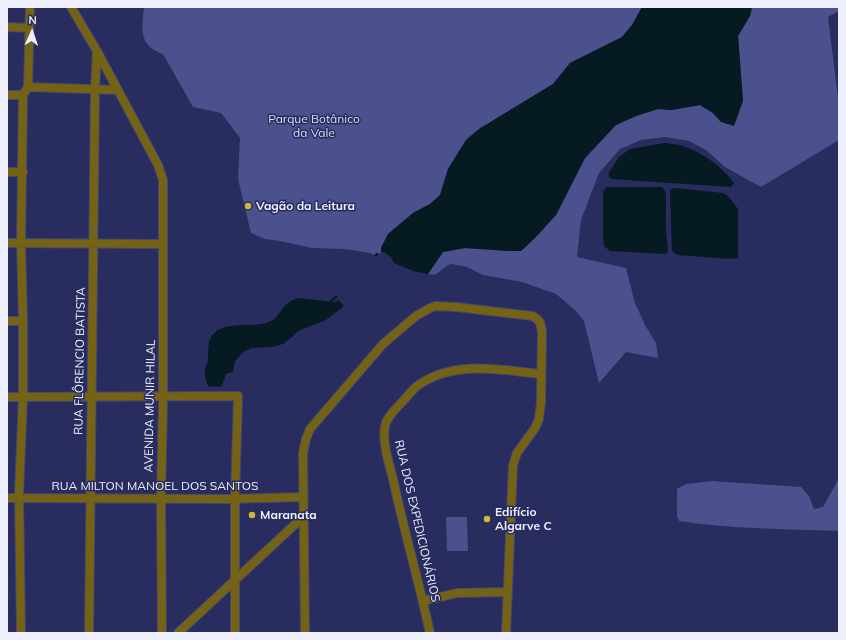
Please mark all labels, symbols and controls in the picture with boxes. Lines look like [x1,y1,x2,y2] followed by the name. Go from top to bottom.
[12,12,52,52] north arrow
[28,13,37,27] text: N
[268,112,360,140] park label: Parque Botânico da Vale
[256,199,355,213] place label: Vagão da Leitura
[243,201,253,211] marker: Vagão da Leitura
[72,287,88,435] street label: RUA FLÔRENCIO BATISTA
[142,339,158,473] street label: AVENIDA MUNIR HILAL
[391,438,443,604] street label: RUA DOS EXPEDICIONÁRIOS
[51,479,259,493] street label: RUA MILTON MANOEL DOS SANTOS
[495,505,552,533] place label: Edifício Algarve C
[260,508,317,522] place label: Maranata
[247,510,257,520] marker: Maranata
[482,514,492,524] marker: Edifício Algarve C

